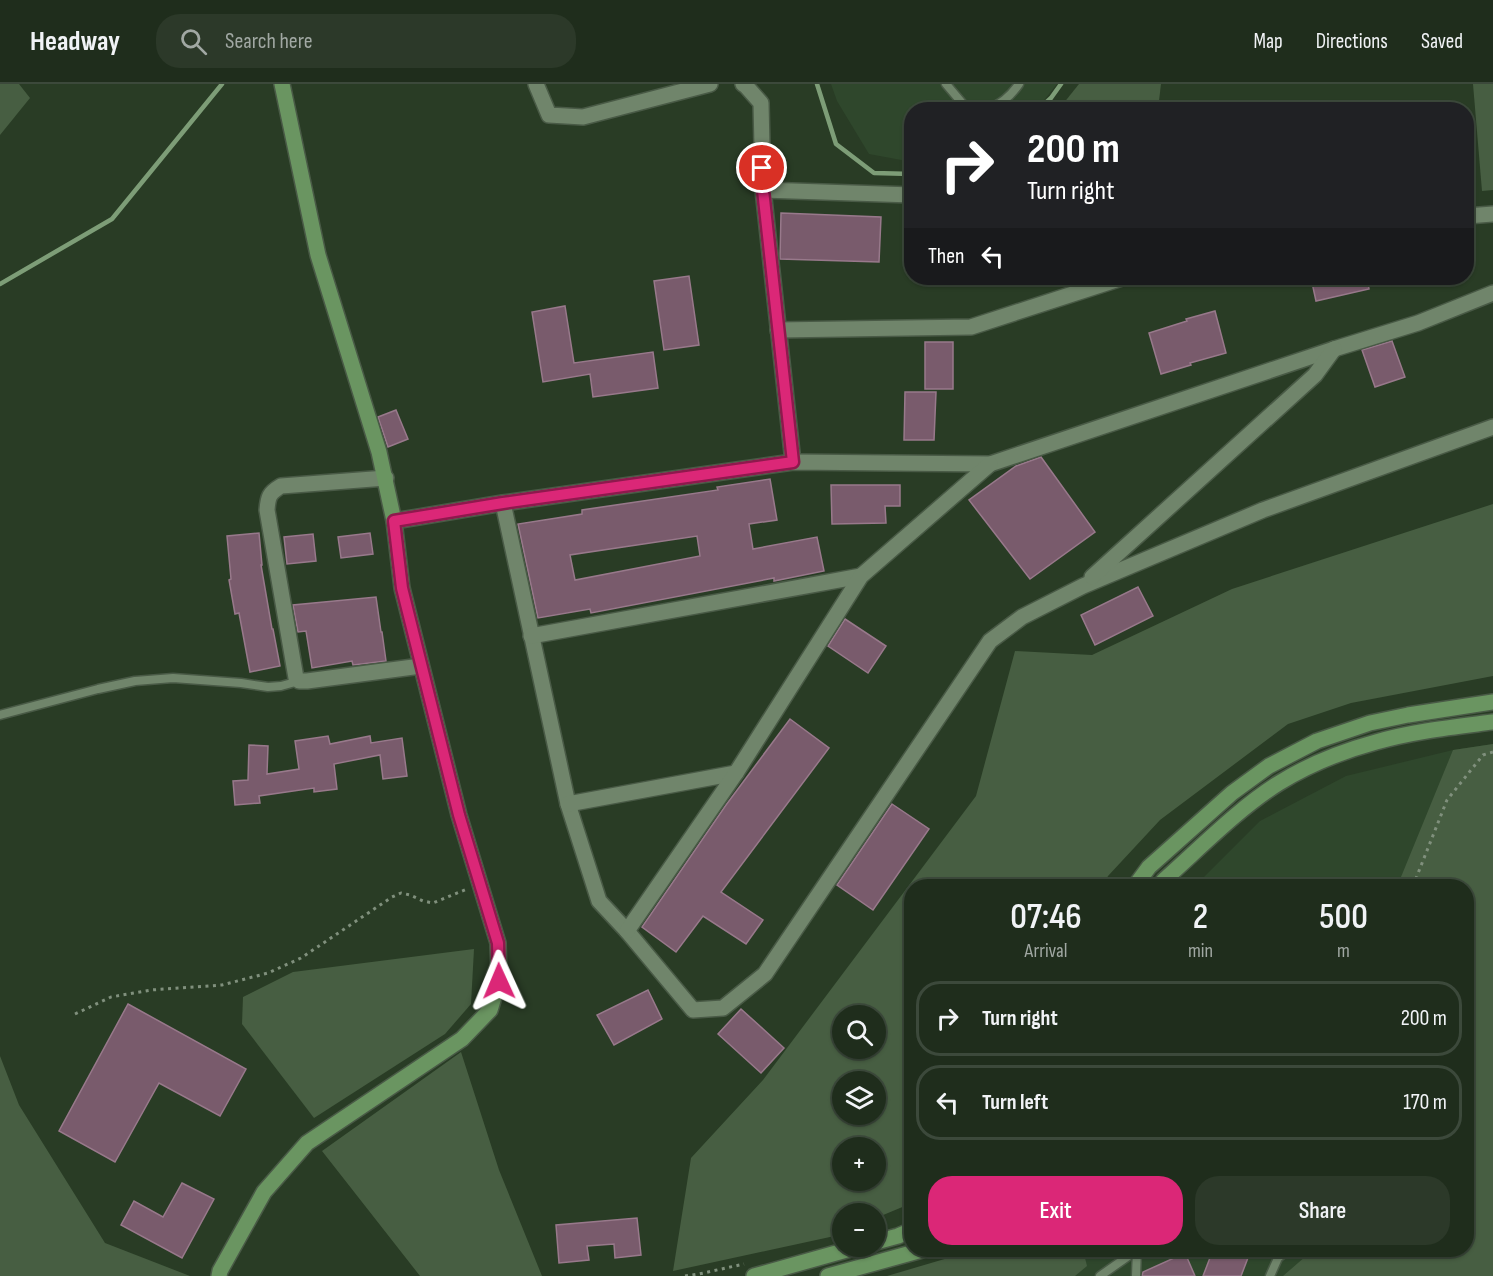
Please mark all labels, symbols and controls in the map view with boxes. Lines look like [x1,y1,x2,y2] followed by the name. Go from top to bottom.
[156,14,576,68] search box
[30,25,120,58] text: Headway
[177,25,210,58] icon: search
[225,28,312,55] text: Search here
[1253,29,1283,54] text: Map
[1316,29,1388,54] text: Directions
[1421,29,1463,54] text: Saved
[1027,124,1120,175] text: 200 m
[928,126,1006,204] icon: right
[736,142,787,193] pin
[745,151,778,184] icon: arrive
[1027,175,1114,207] text: Turn right
[976,240,1009,273] icon: left
[928,243,964,270] text: Then
[1010,896,1082,939] text: 07:46
[1193,896,1208,939] text: 2
[1319,896,1368,939] text: 500
[1024,939,1067,963] text: Arrival
[1188,939,1213,963] text: min
[1337,939,1350,963] text: m
[467,949,531,1013] position arrow
[931,1002,964,1035] icon: right
[832,1005,886,1257] map controls
[832,1005,886,1059] button: search
[982,1005,1058,1032] text: Turn right
[1401,1005,1447,1032] text: 200 m
[832,1071,886,1125] button: layers
[931,1086,964,1119] icon: left
[982,1089,1048,1116] text: Turn left
[1403,1089,1447,1116] text: 170 m
[832,1137,886,1191] button: +
[928,1176,1183,1245] button: Exit
[1195,1176,1450,1245] button: Share
[832,1203,886,1257] button: −

